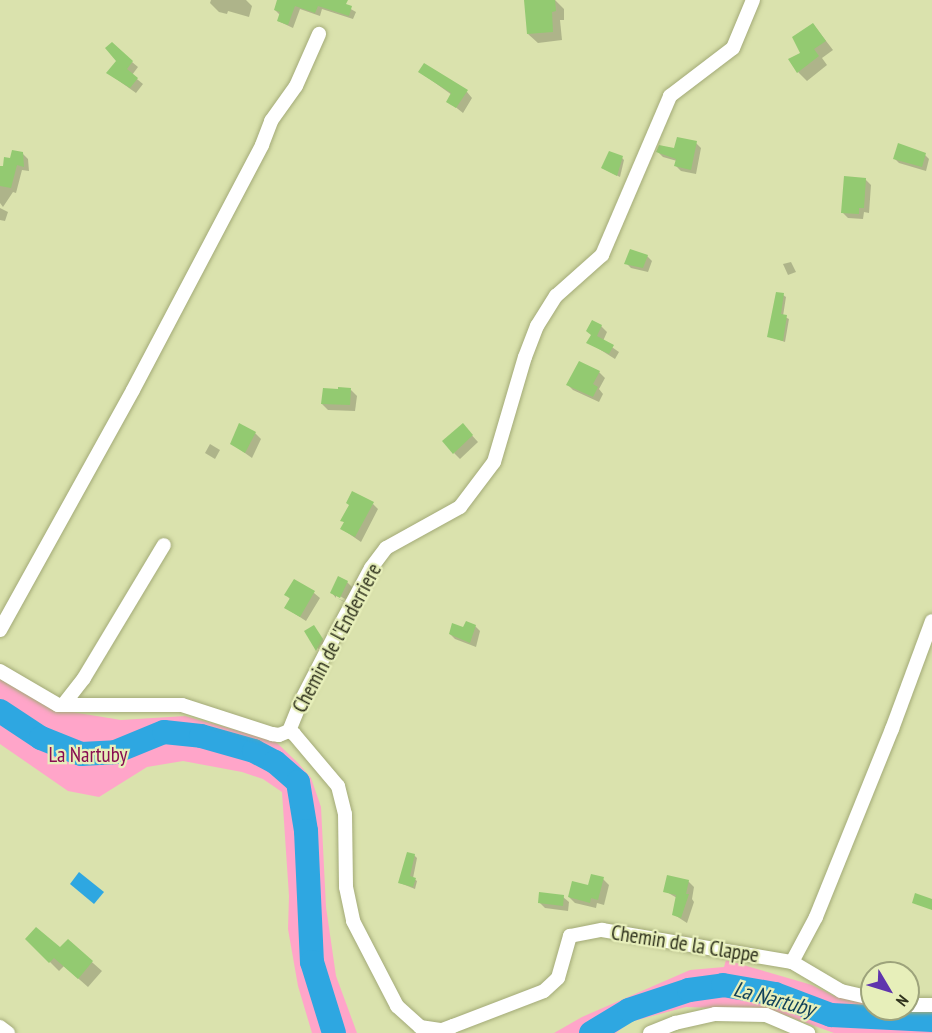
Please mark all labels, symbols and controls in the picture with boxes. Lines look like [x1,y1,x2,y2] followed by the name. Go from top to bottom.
[287,559,387,717] street label: Chemin de l'Enderriere
[49,742,127,768] park label: La Nartuby
[609,920,761,968] street label: Chemin de la Clappe
[860,961,920,1021] north arrow
[731,976,817,1022] water label: La Nartuby
[892,991,913,1010] text: N

